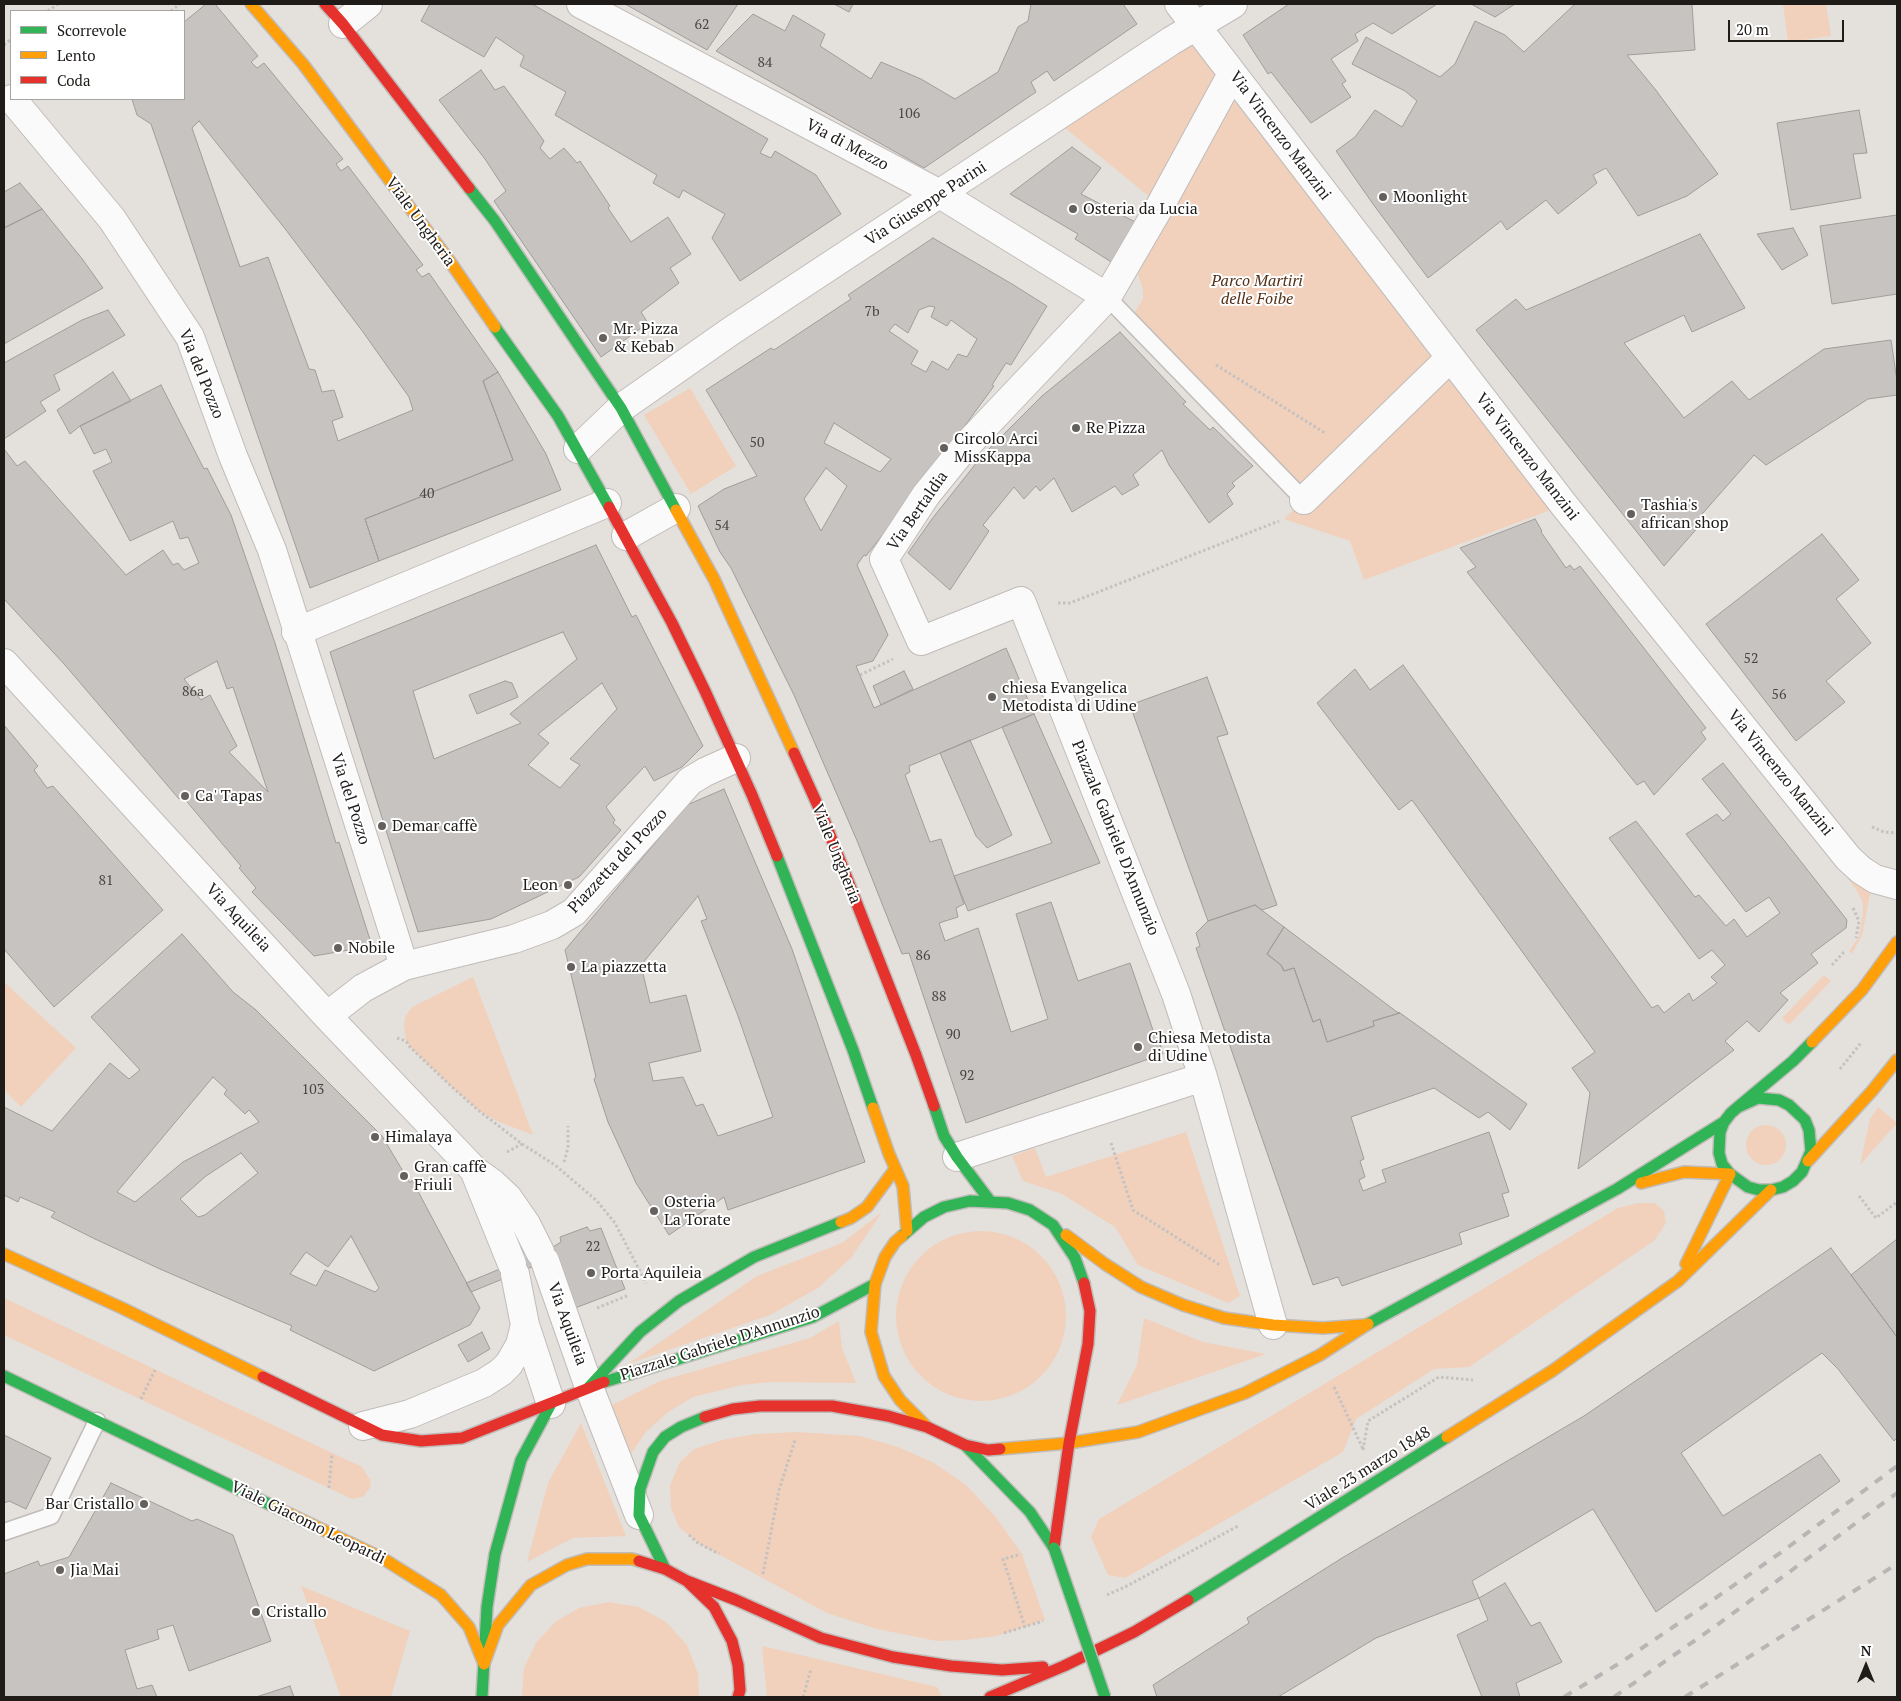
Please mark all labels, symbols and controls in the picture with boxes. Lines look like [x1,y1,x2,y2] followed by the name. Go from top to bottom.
[10,10,185,100] legend
[1731,10,1847,42] scale bar
[695,17,709,33] house number: 62
[1736,19,1769,39] text: 20 m
[57,20,127,40] text: Scorrevole
[57,45,96,65] text: Lento
[758,55,772,71] house number: 84
[1225,68,1335,204] street label: Via Vincenzo Manzini
[57,70,91,90] text: Coda
[898,106,920,122] house number: 106
[802,115,892,175] street label: Via di Mezzo
[862,158,990,250] street label: Via Giuseppe Parini
[381,174,459,270] street label: Viale Ungheria
[1393,187,1467,207] place label: Moonlight
[1377,191,1389,203] marker: Moonlight
[1083,199,1198,219] place label: Osteria da Lucia
[1067,203,1079,215] marker: Osteria da Lucia
[1211,271,1303,309] park label: Parco Martiri delle Foibe
[864,304,880,320] house number: 7b
[613,319,678,357] place label: Mr. Pizza & Kebab
[174,326,228,422] street label: Via del Pozzo
[597,332,609,344] marker: Mr. Pizza & Kebab
[1471,389,1583,525] street label: Via Vincenzo Manzini
[1086,418,1146,438] place label: Re Pizza
[1070,422,1082,434] marker: Re Pizza
[954,429,1038,467] place label: Circolo Arci MissKappa
[750,435,764,451] house number: 50
[938,442,950,454] marker: Circolo Arci MissKappa
[884,468,952,554] street label: Via Bertaldia
[420,486,434,502] house number: 40
[1641,495,1729,533] place label: Tashia's african shop
[1625,508,1637,520] marker: Tashia's african shop
[715,518,729,534] house number: 54
[1744,651,1758,667] house number: 52
[1002,678,1137,716] place label: chiesa Evangelica Metodista di Udine
[182,684,204,700] house number: 86a
[1772,687,1786,703] house number: 56
[986,691,998,703] marker: chiesa Evangelica Metodista di Udine
[1723,706,1837,840] street label: Via Vincenzo Manzini
[1067,738,1163,938] street label: Piazzale Gabriele D'Annunzio
[326,751,374,847] street label: Via del Pozzo
[195,786,262,806] place label: Ca' Tapas
[179,790,191,802] marker: Ca' Tapas
[807,801,865,907] street label: Viale Ungheria
[564,804,672,918] street label: Piazzetta del Pozzo
[392,816,478,836] place label: Demar caffè
[376,820,388,832] marker: Demar caffè
[99,873,113,889] house number: 81
[523,875,558,895] place label: Leon
[562,879,574,891] marker: Leon
[201,880,275,956] street label: Via Aquileia
[348,938,395,958] place label: Nobile
[332,942,344,954] marker: Nobile
[916,948,930,964] house number: 86
[581,957,667,977] place label: La piazzetta
[565,961,577,973] marker: La piazzetta
[932,989,946,1005] house number: 88
[946,1027,960,1043] house number: 90
[1148,1028,1271,1066] place label: Chiesa Metodista di Udine
[1132,1041,1144,1053] marker: Chiesa Metodista di Udine
[960,1068,974,1084] house number: 92
[302,1082,324,1098] house number: 103
[385,1127,452,1147] place label: Himalaya
[369,1131,381,1143] marker: Himalaya
[414,1157,487,1195] place label: Gran caffè Friuli
[398,1170,410,1182] marker: Gran caffè Friuli
[664,1192,731,1230] place label: Osteria La Torate
[648,1205,660,1217] marker: Osteria La Torate
[586,1239,600,1255] house number: 22
[601,1263,702,1283] place label: Porta Aquileia
[585,1267,597,1279] marker: Porta Aquileia
[543,1280,591,1368] street label: Via Aquileia
[618,1303,822,1385] street label: Piazzale Gabriele D'Annunzio
[1302,1423,1434,1515] street label: Viale 23 marzo 1848
[228,1477,388,1569] street label: Viale Giacomo Leopardi
[45,1494,134,1514] place label: Bar Cristallo
[138,1498,150,1510] marker: Bar Cristallo
[70,1560,119,1580] place label: Jia Mai
[54,1564,66,1576] marker: Jia Mai
[266,1602,327,1622] place label: Cristallo
[250,1606,262,1618] marker: Cristallo
[1841,1641,1891,1691] north arrow
[1861,1641,1871,1660] text: N

